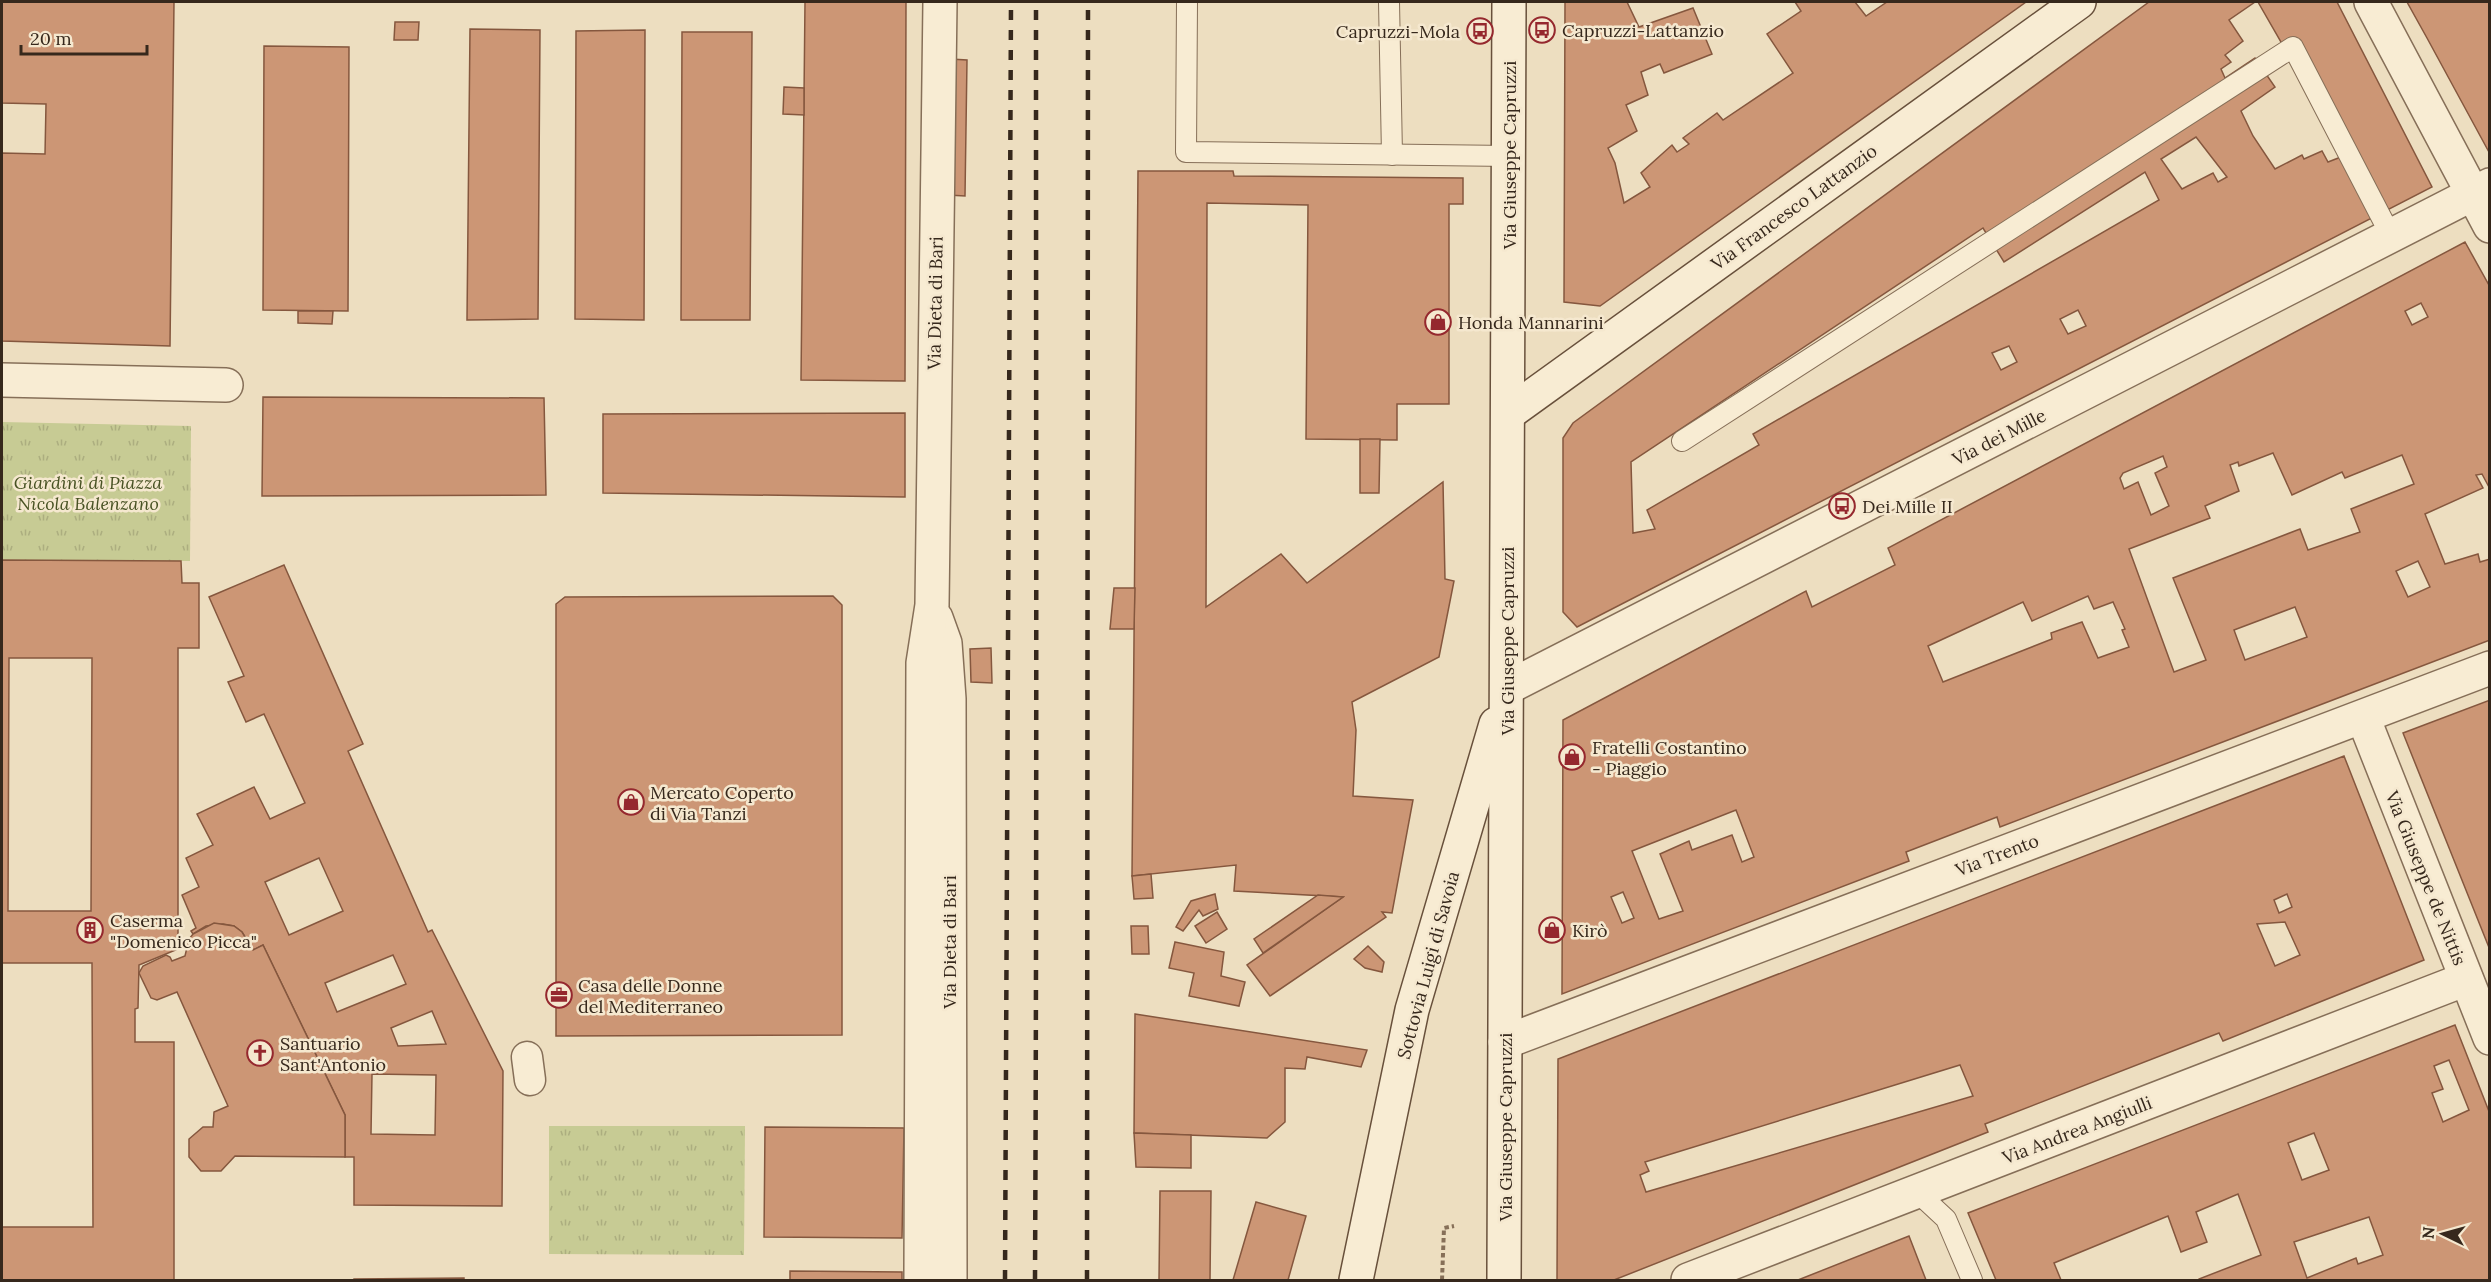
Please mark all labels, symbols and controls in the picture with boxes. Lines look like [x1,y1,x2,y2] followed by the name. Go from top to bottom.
[1527,15,1557,45] bus stop icon: Capruzzi-Lattanzio
[1465,16,1495,46] bus stop icon: Capruzzi-Mola
[21,18,147,56] scale bar
[1562,19,1724,42] place label: Capruzzi-Lattanzio
[1336,20,1460,43] place label: Capruzzi-Mola
[30,27,72,50] text: 20 m
[1498,61,1521,250] street label: Via Giuseppe Capruzzi
[1706,139,1881,276] street label: Via Francesco Lattanzio
[922,236,948,371] street label: Via Dieta di Bari
[1423,307,1453,337] shop icon: Honda Mannarini
[1458,311,1604,334] place label: Honda Mannarini
[1947,403,2050,471] street label: Via dei Mille
[14,471,162,515] park label: Giardini di Piazza Nicola Balenzano
[1827,491,1857,521] bus stop icon: Dei Mille II
[1862,495,1953,518] place label: Dei Mille II
[1496,547,1519,736] street label: Via Giuseppe Capruzzi
[1592,736,1747,780] place label: Fratelli Costantino - Piaggio
[1557,742,1587,772] shop icon: Fratelli Costantino - Piaggio
[650,781,794,825] place label: Mercato Coperto di Via Tanzi
[616,787,646,817] shop icon: Mercato Coperto di Via Tanzi
[2380,787,2471,969] street label: Via Giuseppe de Nittis
[1951,829,2042,882] street label: Via Trento
[1392,869,1464,1061] street label: Sottovia Luigi di Savoia
[938,875,961,1010] street label: Via Dieta di Bari
[110,909,257,953] place label: Caserma "Domenico Picca"
[75,915,105,945] building icon: Caserma "Domenico Picca"
[1537,915,1567,945] shop icon: Kirò
[1572,919,1608,942] place label: Kirò
[578,974,723,1018] place label: Casa delle Donne del Mediterraneo
[544,980,574,1010] office icon: Casa delle Donne del Mediterraneo
[280,1032,386,1076] place label: Santuario Sant'Antonio
[1494,1033,1517,1222] street label: Via Giuseppe Capruzzi
[245,1038,275,1068] church icon: Santuario Sant'Antonio
[1998,1091,2155,1169] street label: Via Andrea Angiulli
[2413,1204,2473,1264] north arrow
[2418,1226,2439,1240] text: N

